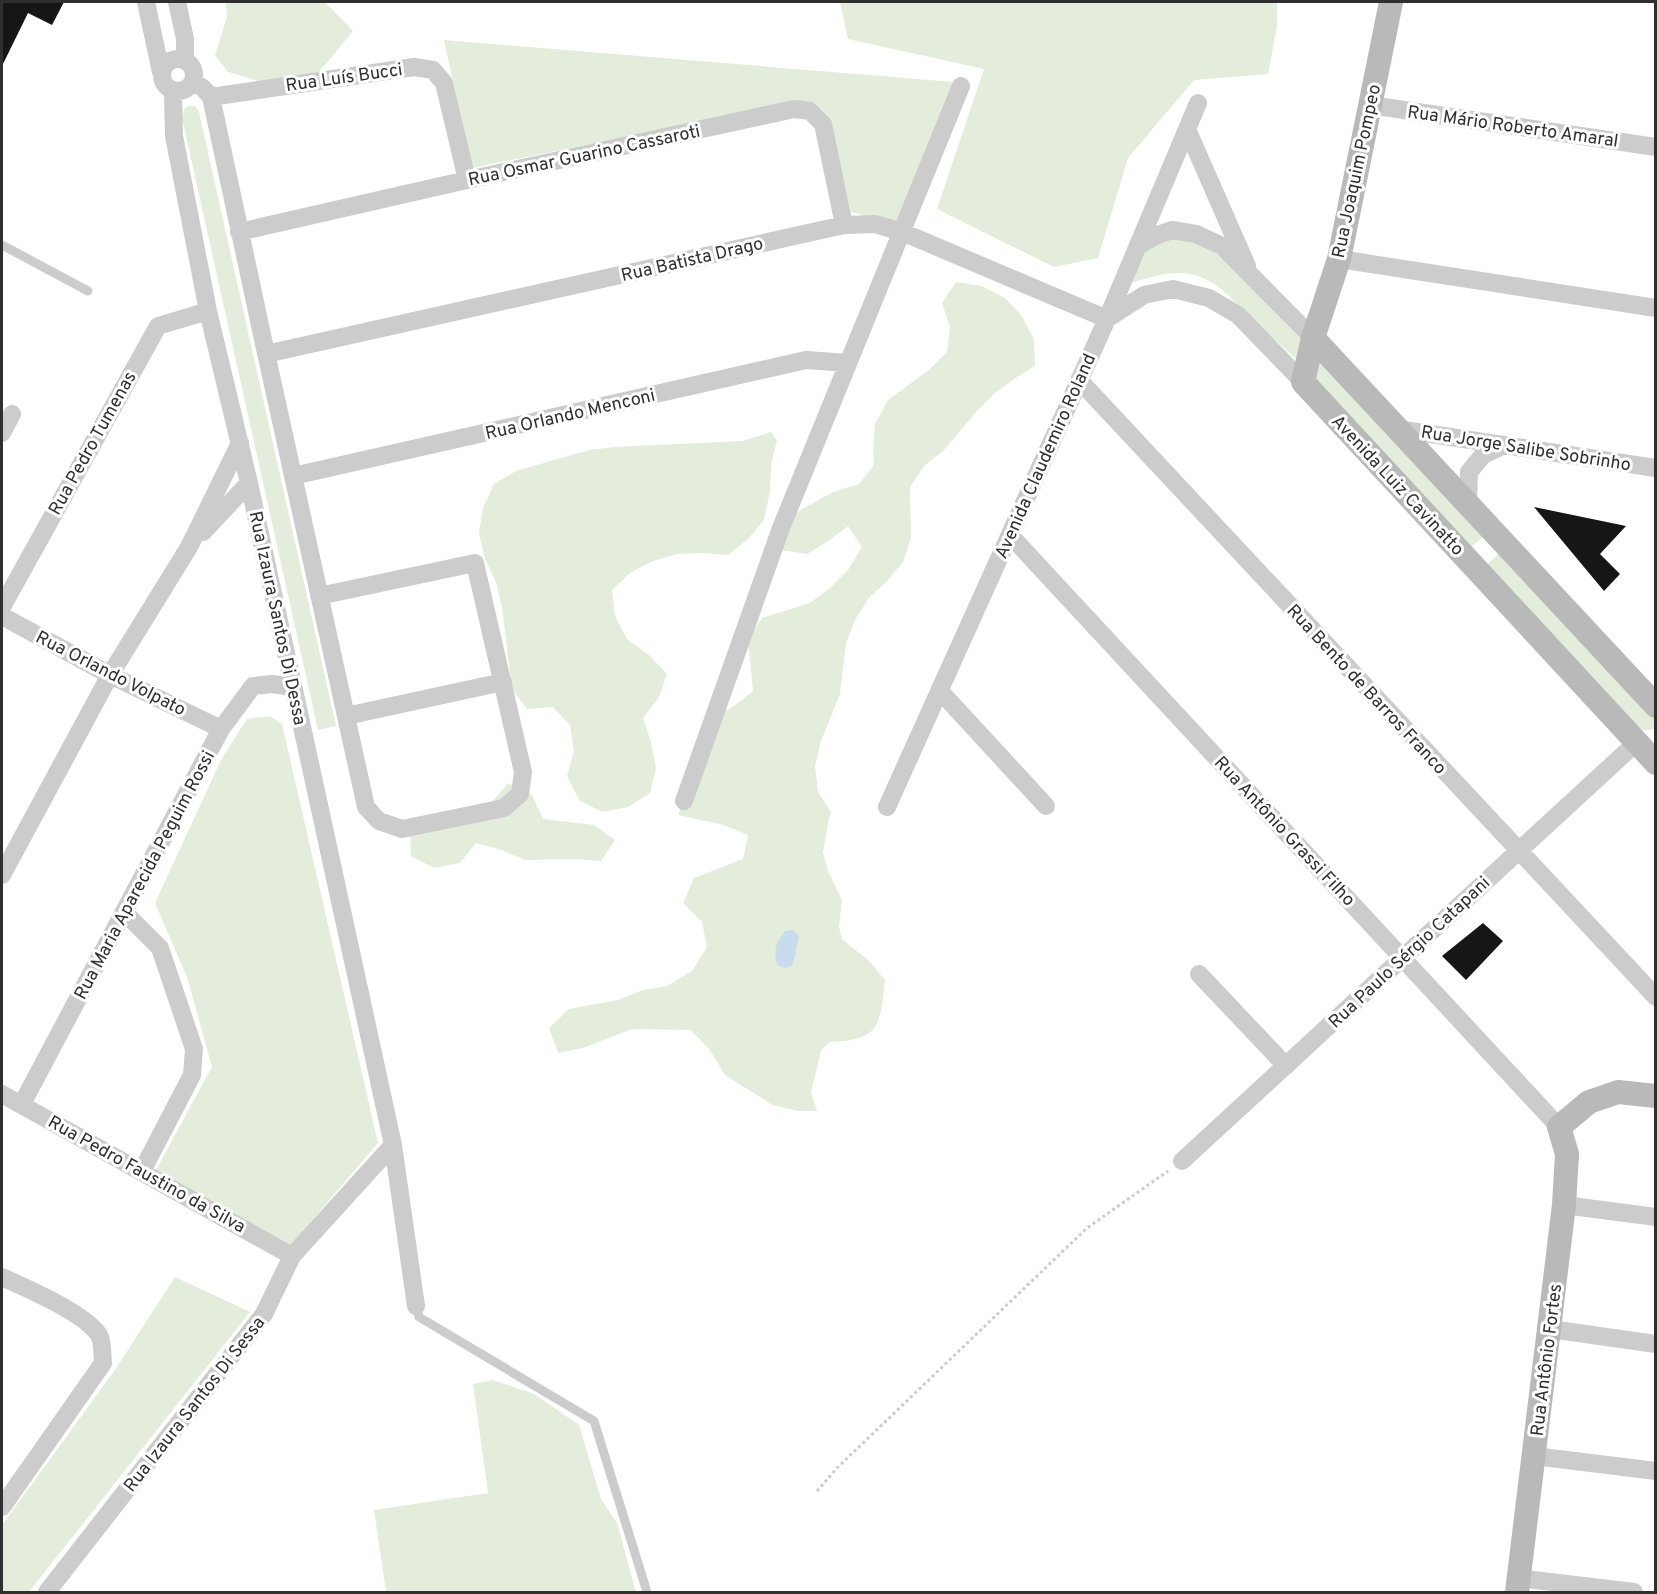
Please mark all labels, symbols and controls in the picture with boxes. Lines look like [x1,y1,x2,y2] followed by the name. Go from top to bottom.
[284,59,404,98] street label: Rua Luís Bucci
[1328,82,1387,260] street label: Rua Joaquim Pompeo
[1406,101,1620,154] street label: Rua Mário Roberto Amaral
[466,121,702,192] street label: Rua Osmar Guarino Cassaroti
[619,233,766,288] street label: Rua Batista Drago
[991,351,1102,563] street label: Avenida Claudemiro Roland
[44,368,142,520] street label: Rua Pedro Tumenas
[483,385,657,446] street label: Rua Orlando Menconi
[1326,411,1468,561] street label: Avenida Luiz Cavinatto
[1419,422,1632,477] street label: Rua Jorge Salibe Sobrinho
[243,509,310,727] street label: Rua Izaura Santos Di Dessa
[1281,600,1451,780] street label: Rua Bento de Barros Franco
[31,627,189,722] street label: Rua Orlando Volpato
[70,747,221,1004] street label: Rua Maria Aparecida Peguim Rossi
[1208,752,1359,912] street label: Rua Antônio Grassi Filho
[1324,872,1496,1034] street label: Rua Paulo Sérgio Catapani
[43,1111,249,1239] street label: Rua Pedro Faustino da Silva
[1527,1283,1568,1438] street label: Rua Antônio Fortes
[119,1312,271,1497] street label: Rua Izaura Santos Di Sessa

